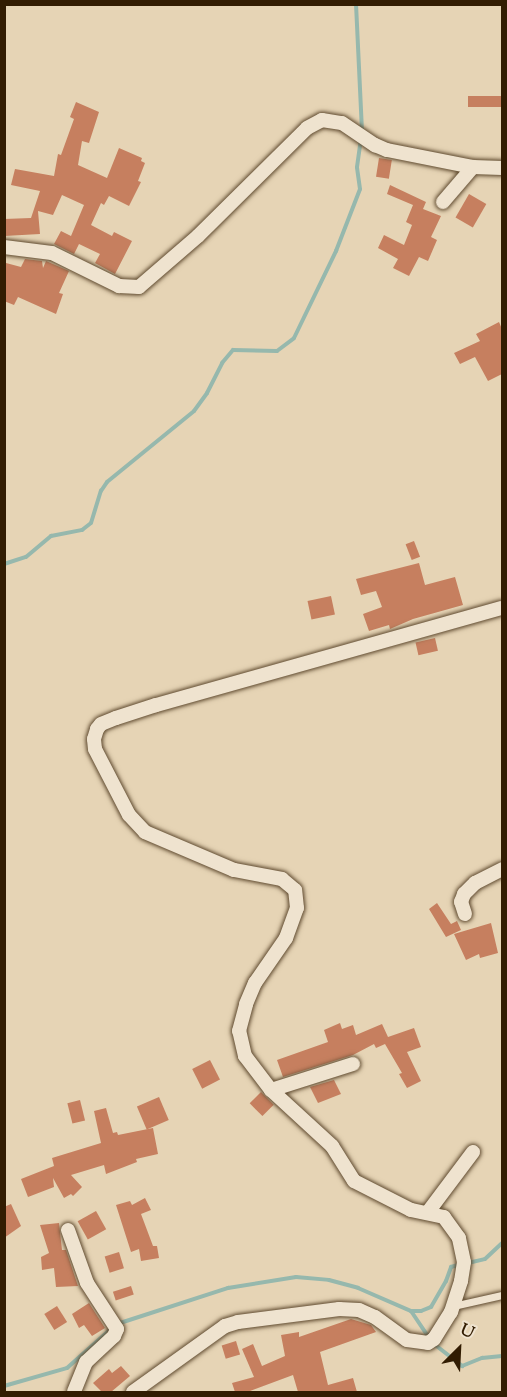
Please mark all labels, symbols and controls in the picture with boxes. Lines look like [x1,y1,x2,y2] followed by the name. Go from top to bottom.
[429,1319,489,1379] north arrow
[456,1319,477,1345] text: U

